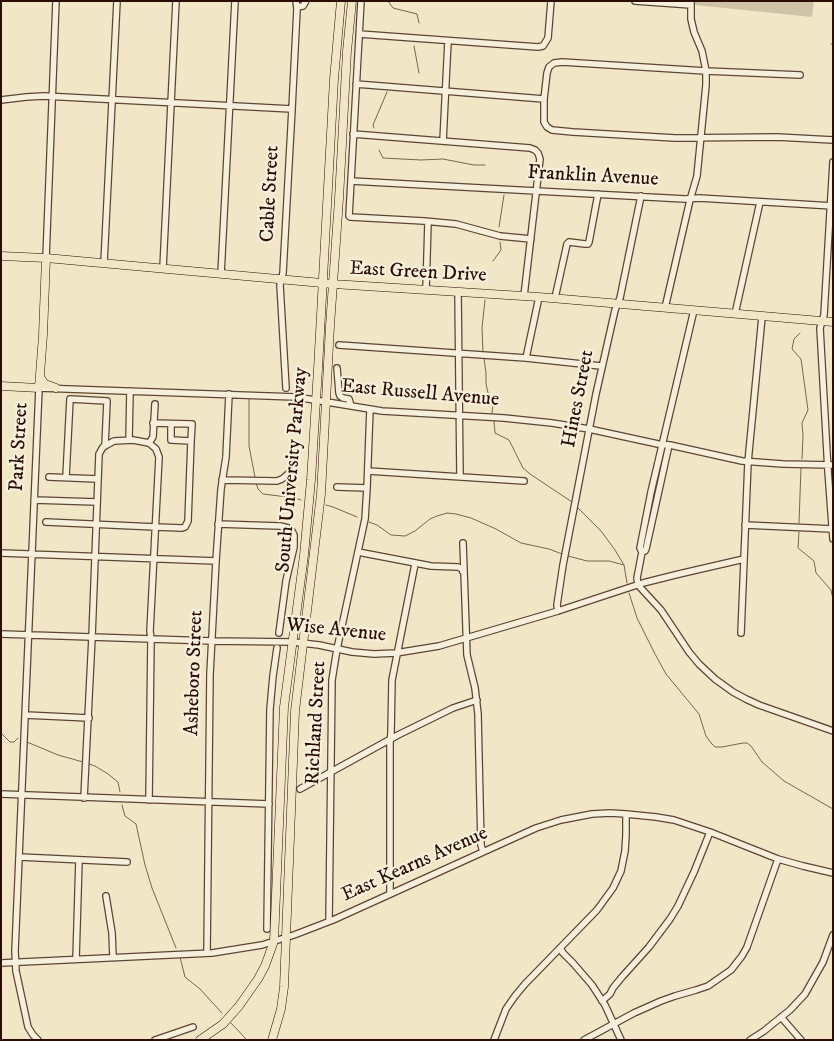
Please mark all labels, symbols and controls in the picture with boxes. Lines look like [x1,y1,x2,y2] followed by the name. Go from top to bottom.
[256,145,286,243] street label: Cable Street
[527,162,659,192] street label: Franklin Avenue
[349,257,487,289] street label: East Green Drive
[558,348,600,450] street label: Hines Street
[272,366,314,574] street label: South University Parkway
[340,375,500,413] street label: East Russell Avenue
[6,402,34,492] street label: Park Street
[181,610,209,736] street label: Asheboro Street
[285,614,387,648] street label: Wise Avenue
[302,660,332,786] street label: Richland Street
[338,822,492,908] street label: East Kearns Avenue

